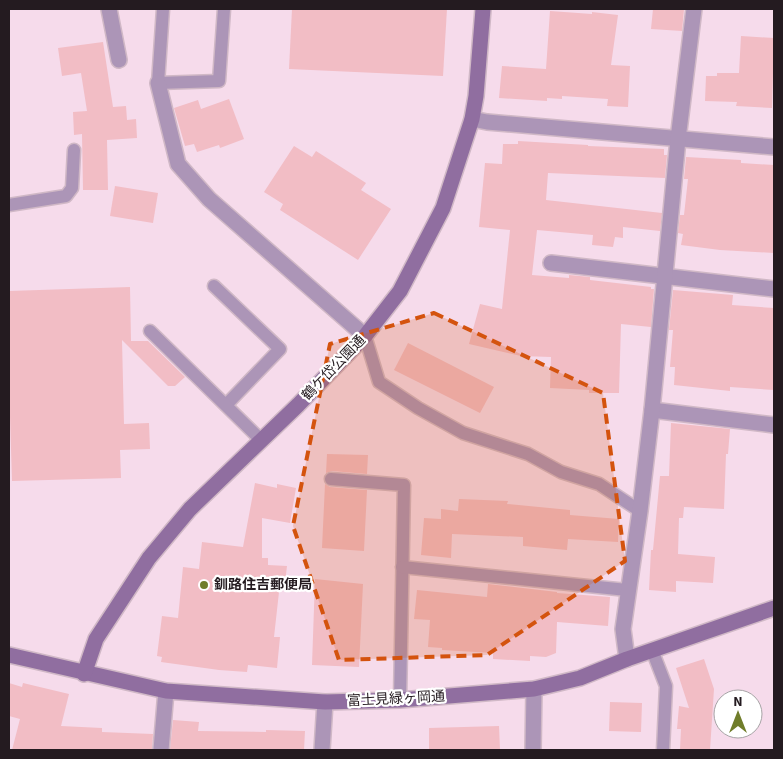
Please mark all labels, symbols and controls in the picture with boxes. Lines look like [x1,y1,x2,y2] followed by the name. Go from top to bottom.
[298,331,370,405] street label: 鶴ケ岱公園通
[214,575,312,595] place label: 釧路住吉郵便局
[198,579,210,591] marker: 釧路住吉郵便局
[347,686,445,712] street label: 富士見緑ヶ岡通
[713,689,763,739] north arrow
[733,692,743,712] text: N

